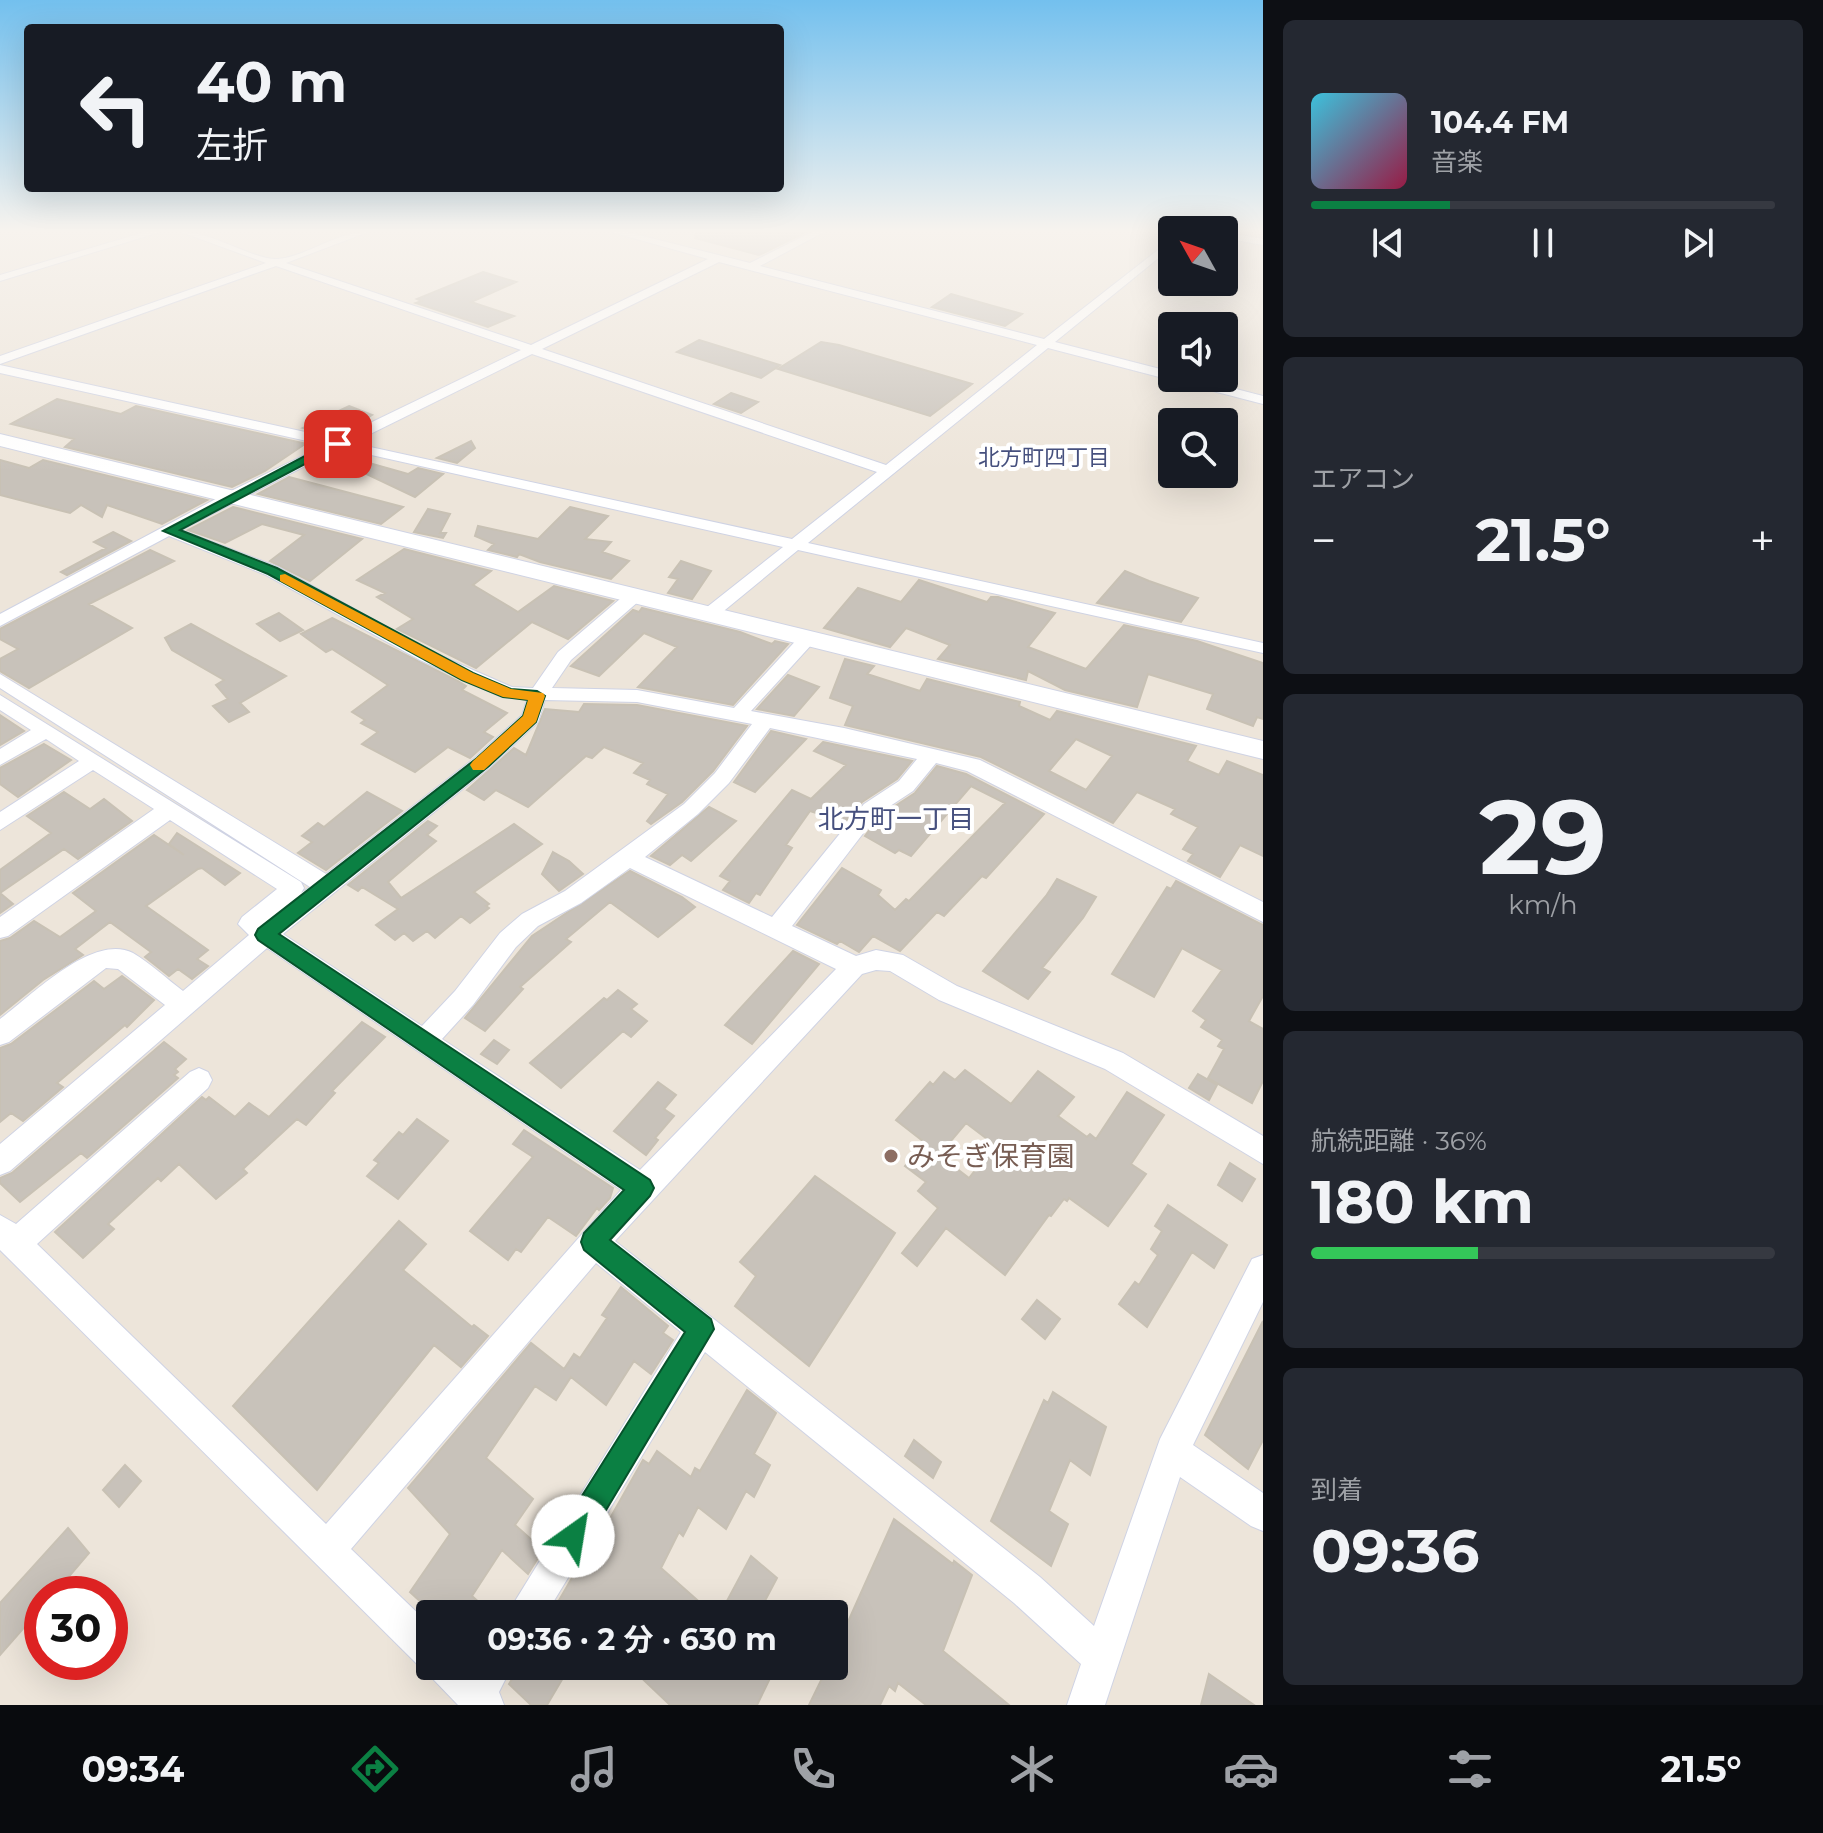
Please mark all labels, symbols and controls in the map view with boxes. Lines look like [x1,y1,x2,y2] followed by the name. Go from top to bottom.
[196,48,347,116] text: 40 m
[64,56,168,160] icon: left
[1431,104,1569,141] text: 104.4 FM
[196,123,268,167] text: 左折
[1431,146,1483,178] text: 音楽
[1158,216,1238,296] north arrow
[1158,216,1238,488] map controls
[1366,221,1410,265] icon: previous
[1521,221,1565,265] icon: pause
[1676,221,1720,265] icon: next
[1158,312,1238,392] button: sound
[1158,408,1238,488] button: search
[304,410,372,478] pin
[316,422,360,466] icon: arrive
[978,444,1110,471] district label: 北方町四丁目
[1311,463,1415,495] text: エアコン
[1475,503,1611,576] text: 21.5°
[1311,513,1336,567] text: −
[1750,513,1775,567] text: +
[1479,773,1607,900] text: 29
[818,803,974,835] district label: 北方町一丁目
[1508,889,1578,921] text: km/h
[1311,1125,1487,1157] text: 航続距離 · 36%
[907,1139,1075,1173] place label: みそぎ保育園
[882,1147,900,1165] marker: みそぎ保育園
[1311,1165,1534,1238] text: 180 km
[1311,1474,1363,1506] text: 到着
[531,1494,615,1578] position arrow
[1311,1514,1479,1587] text: 09:36
[24,1576,128,1680] speed limit sign: 30
[487,1621,777,1658] text: 09:36 · 2 分 · 630 m
[347,1741,403,1797] icon: directions
[566,1741,622,1797] icon: music
[785,1741,841,1797] icon: phone
[1004,1741,1060,1797] icon: climate
[1223,1741,1279,1797] icon: car
[1442,1741,1498,1797] icon: filters
[81,1747,184,1791] text: 09:34
[1661,1747,1742,1791] text: 21.5°

